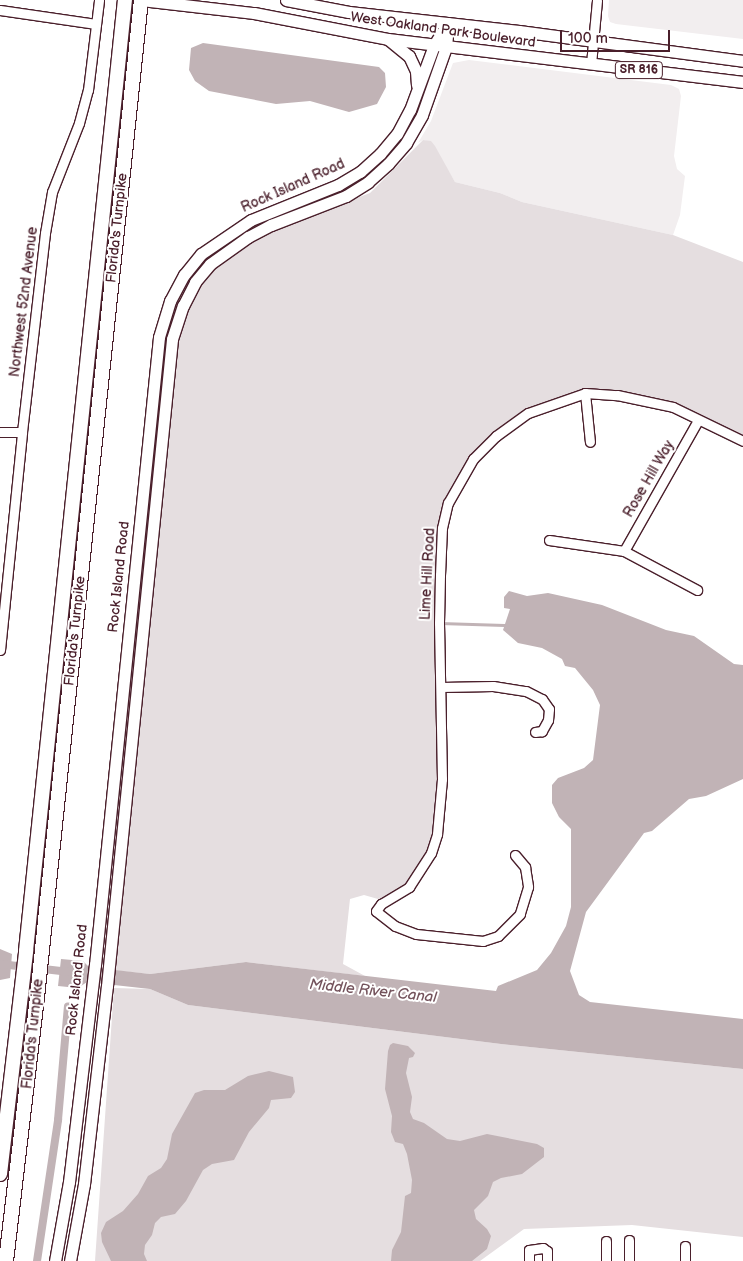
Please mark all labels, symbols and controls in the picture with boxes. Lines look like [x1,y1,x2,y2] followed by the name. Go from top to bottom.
[349,9,537,51] street label: West Oakland Park Boulevard
[563,20,673,52] scale bar
[568,29,608,48] text: 100 m
[614,60,664,80] road number: SR 816
[239,156,347,216] street label: Rock Island Road
[103,172,131,284] street label: Florida's Turnpike
[6,226,42,378] street label: Northwest 52nd Avenue
[620,437,678,521] street label: Rose Hill Way
[105,521,133,633] street label: Rock Island Road
[417,527,439,621] street label: Lime Hill Road
[61,575,89,687] street label: Florida's Turnpike
[63,924,91,1036] street label: Rock Island Road
[308,975,438,1007] water label: Middle River Canal
[19,978,47,1090] street label: Florida's Turnpike

